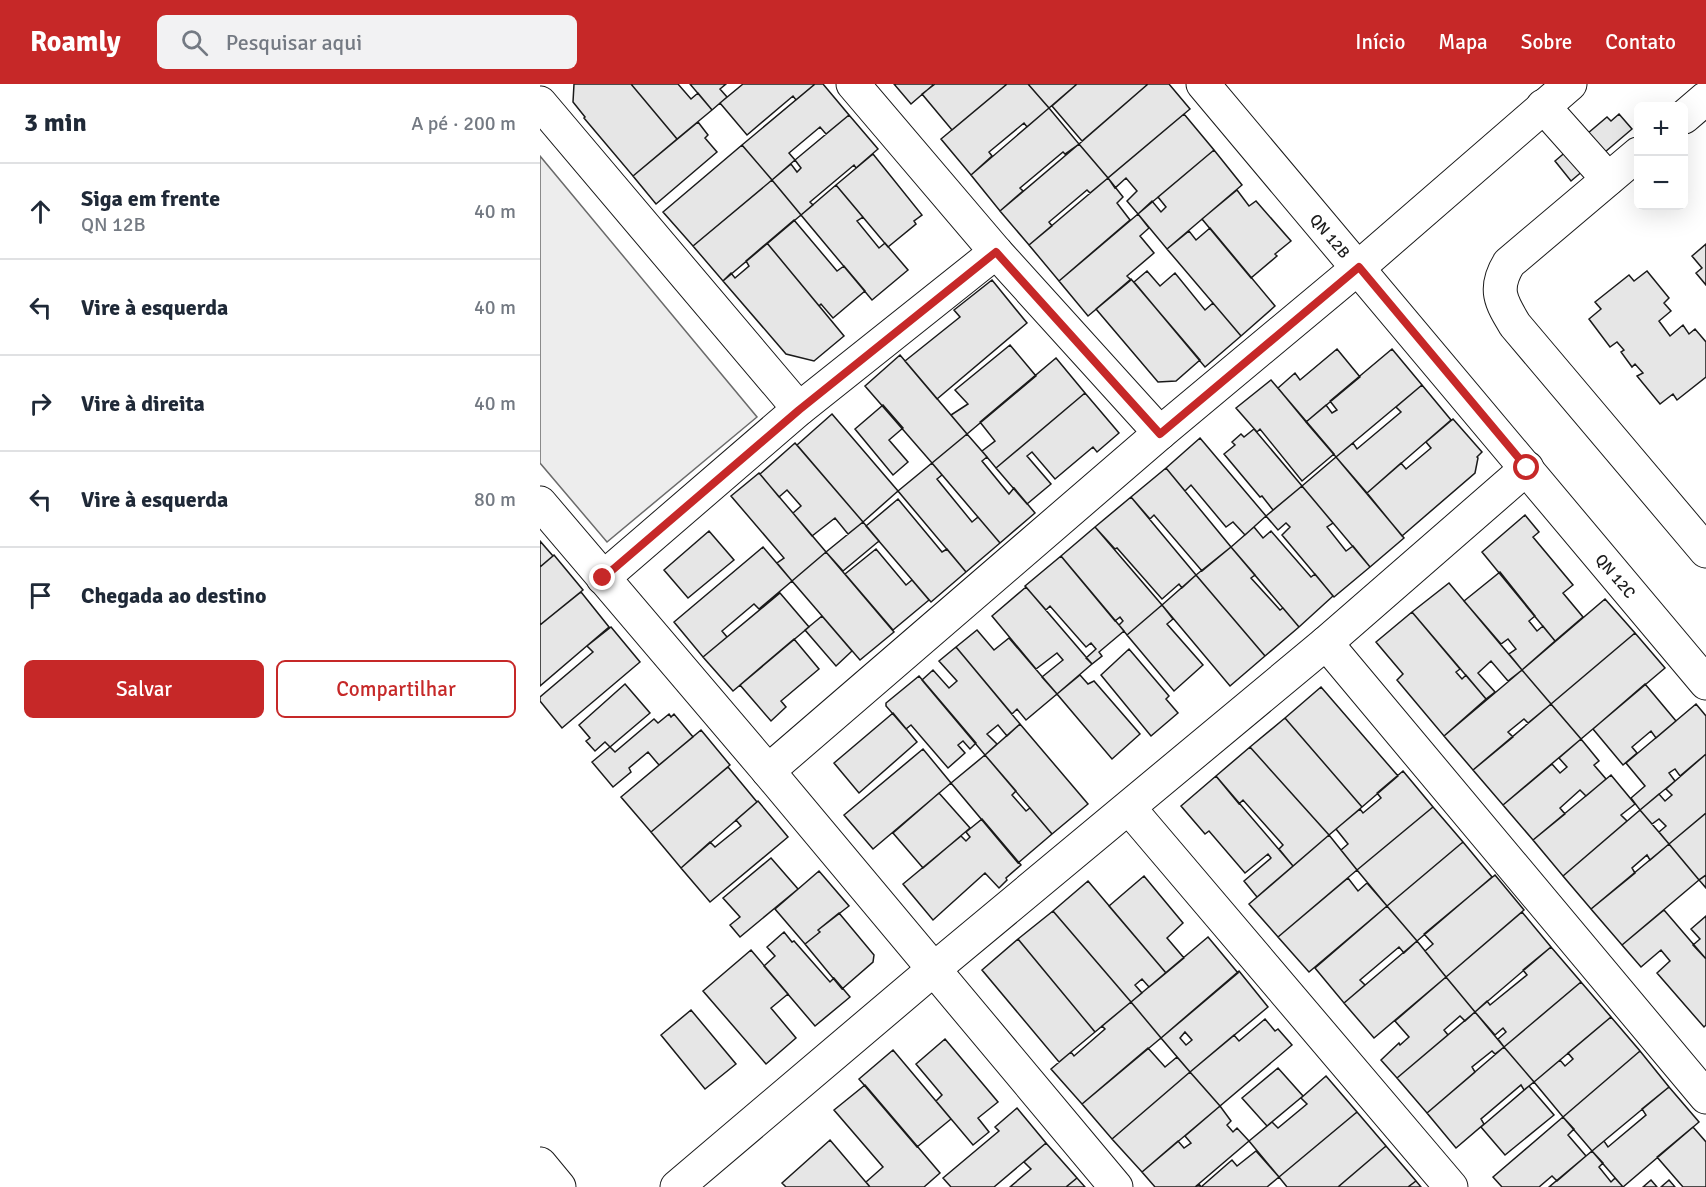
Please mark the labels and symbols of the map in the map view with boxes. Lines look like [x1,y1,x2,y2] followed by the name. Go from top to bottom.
[1305,210,1354,263] street label: QN 12B
[1513,454,1539,480] route start
[1591,550,1640,603] street label: QN 12C
[589,564,615,590] route end

